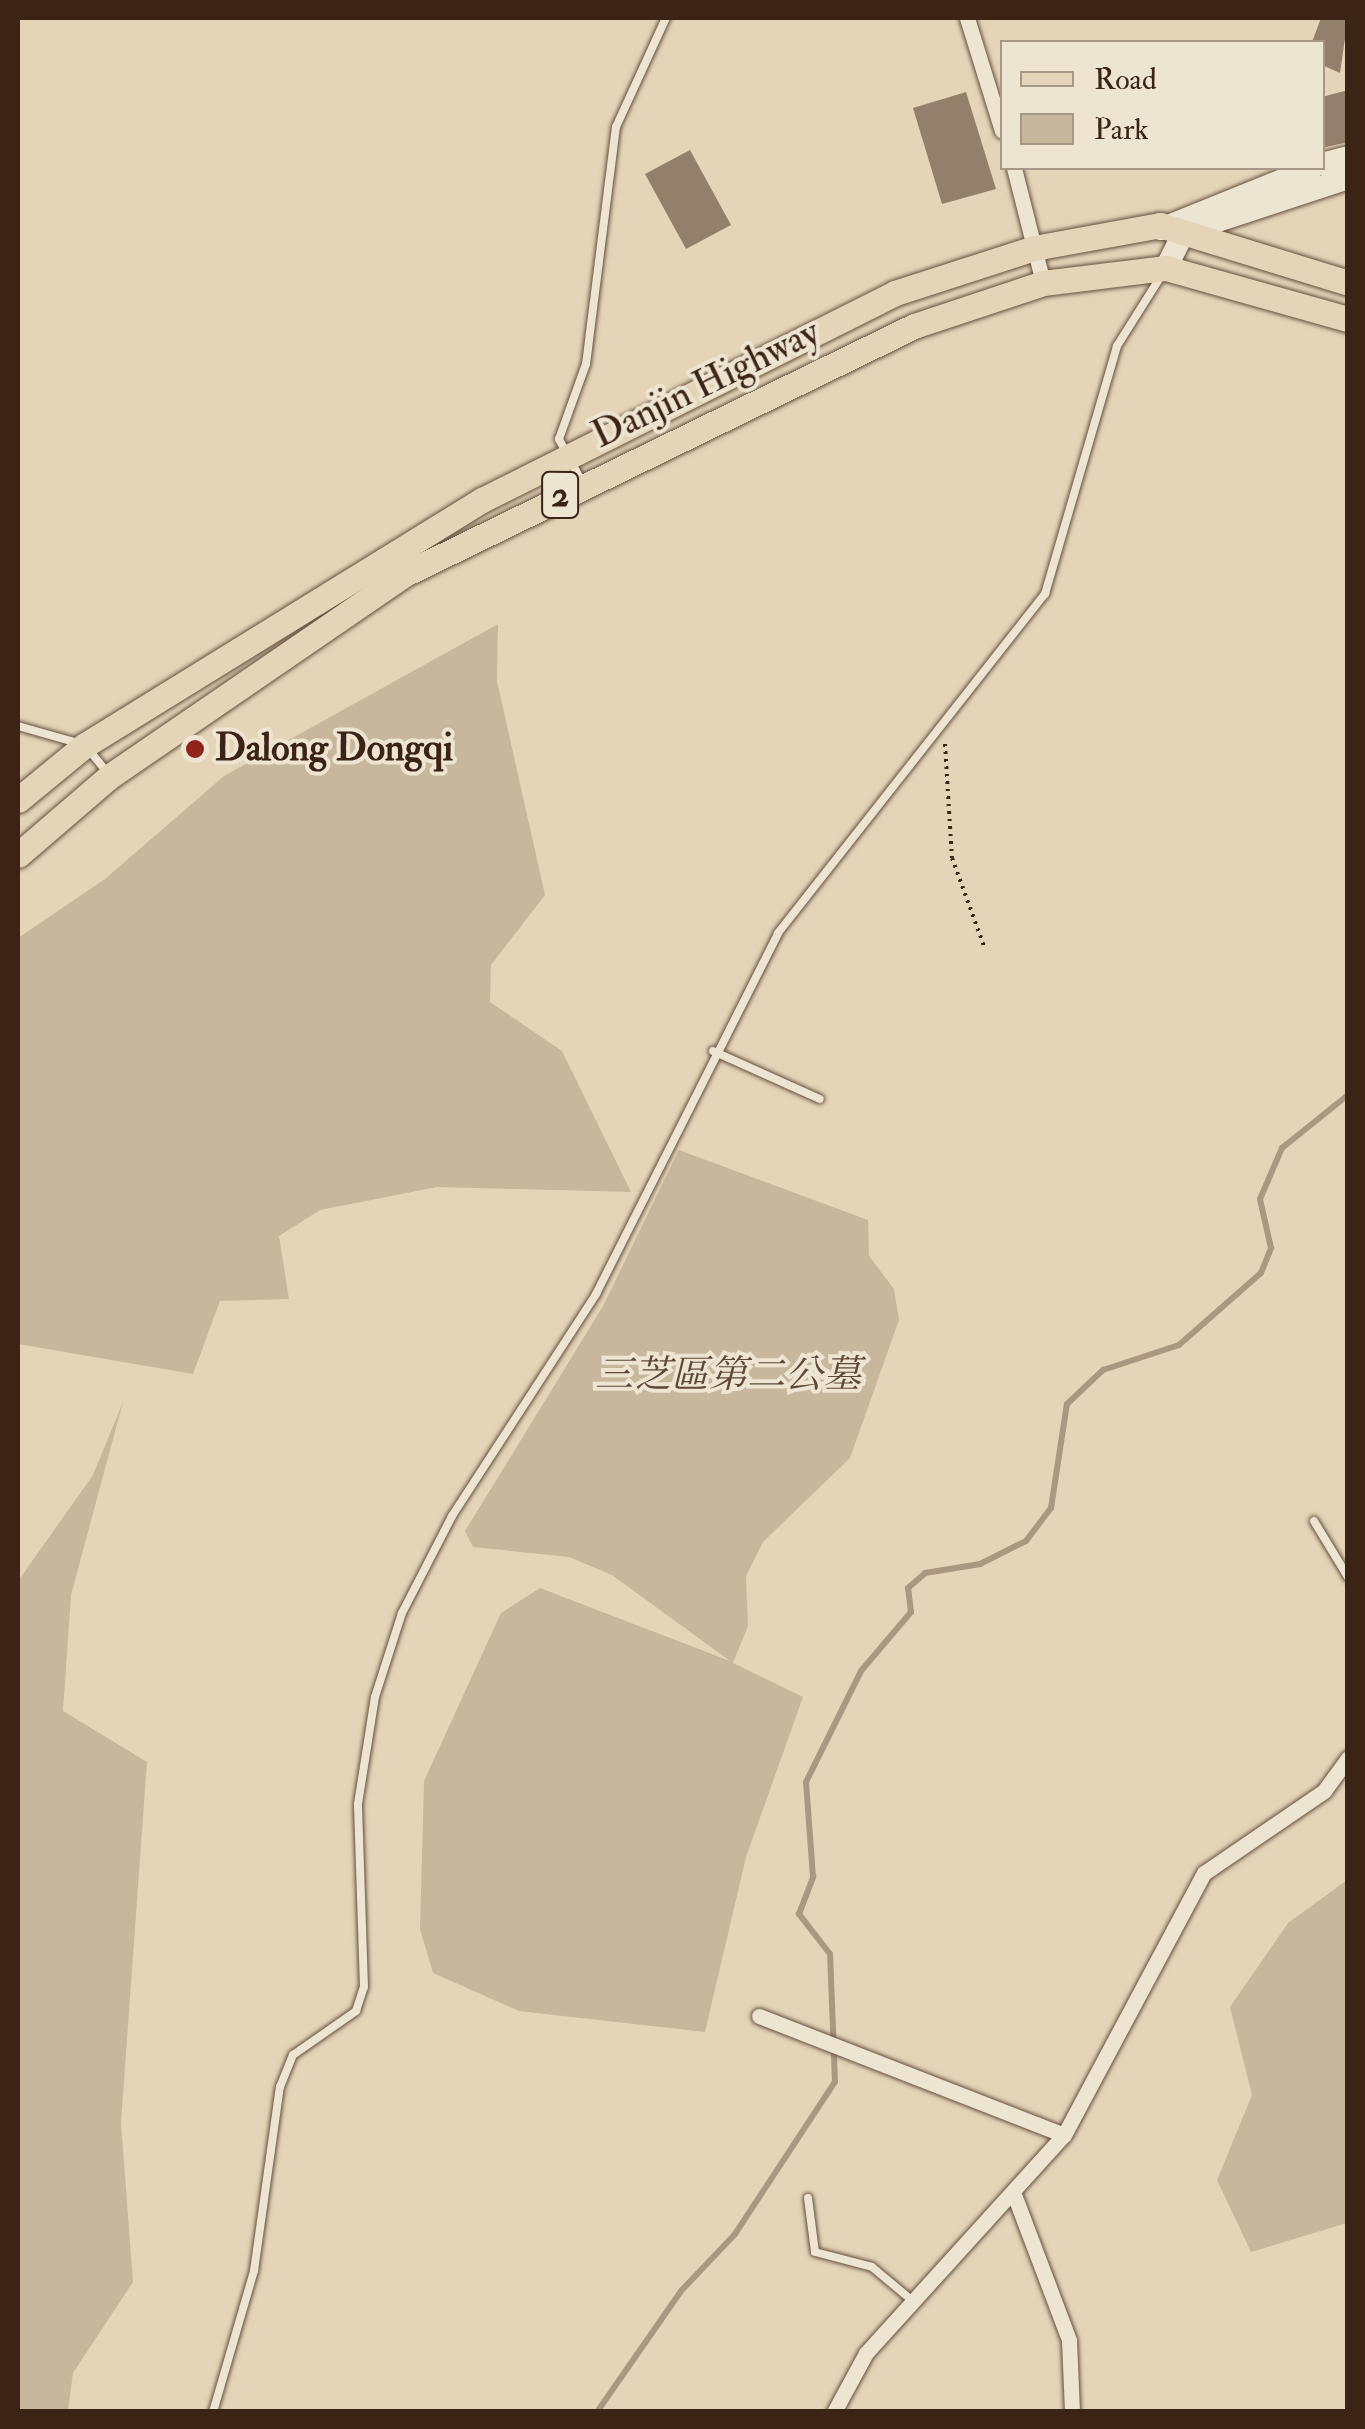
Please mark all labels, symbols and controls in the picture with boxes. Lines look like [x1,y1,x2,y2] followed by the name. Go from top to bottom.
[1000,40,1325,170] legend
[1094,61,1157,98] text: Road
[1094,111,1149,148] text: Park
[585,309,827,459] street label: Danjin Highway
[540,465,580,525] road number: 2
[215,726,453,772] place label: Dalong Dongqi
[184,738,206,760] marker: Dalong Dongqi
[595,1353,861,1399] park label: 三芝區第二公墓

